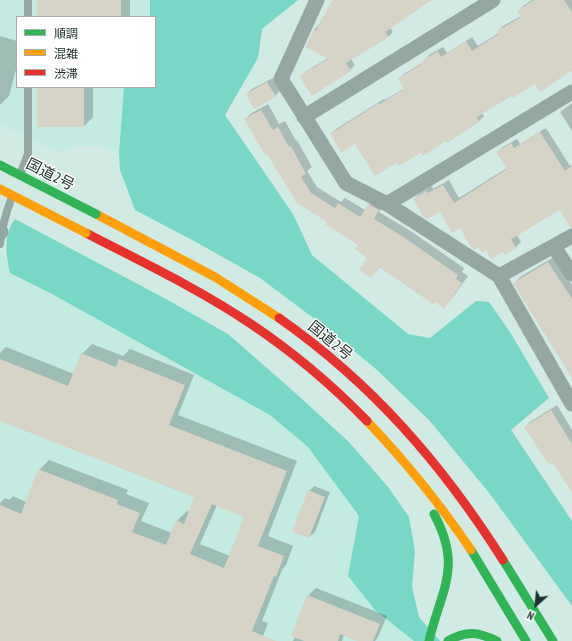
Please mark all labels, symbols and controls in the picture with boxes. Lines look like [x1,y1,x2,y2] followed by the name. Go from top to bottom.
[16,16,156,88] legend
[54,26,78,41] text: 順調
[54,46,78,61] text: 混雑
[54,66,78,81] text: 渋滞
[23,155,77,195] street label: 国道2号
[304,318,356,364] street label: 国道2号
[516,585,556,625] north arrow
[525,608,536,623] text: N

